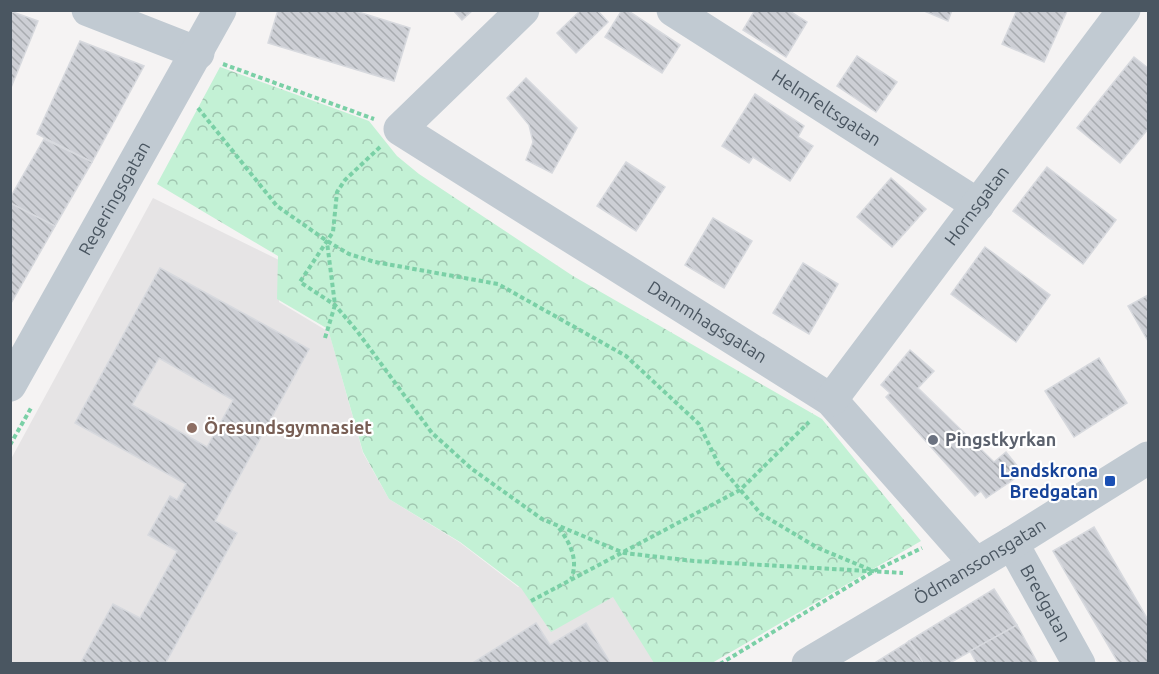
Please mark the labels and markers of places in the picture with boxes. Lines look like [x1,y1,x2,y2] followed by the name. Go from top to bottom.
[204,417,372,437] place label: Öresundsgymnasiet
[185,421,199,435] marker: Öresundsgymnasiet
[945,429,1056,449] place label: Pingstkyrkan
[926,433,940,447] marker: Pingstkyrkan
[1000,460,1098,501] place label: Landskrona Bredgatan
[1103,474,1117,488] marker: Landskrona Bredgatan

